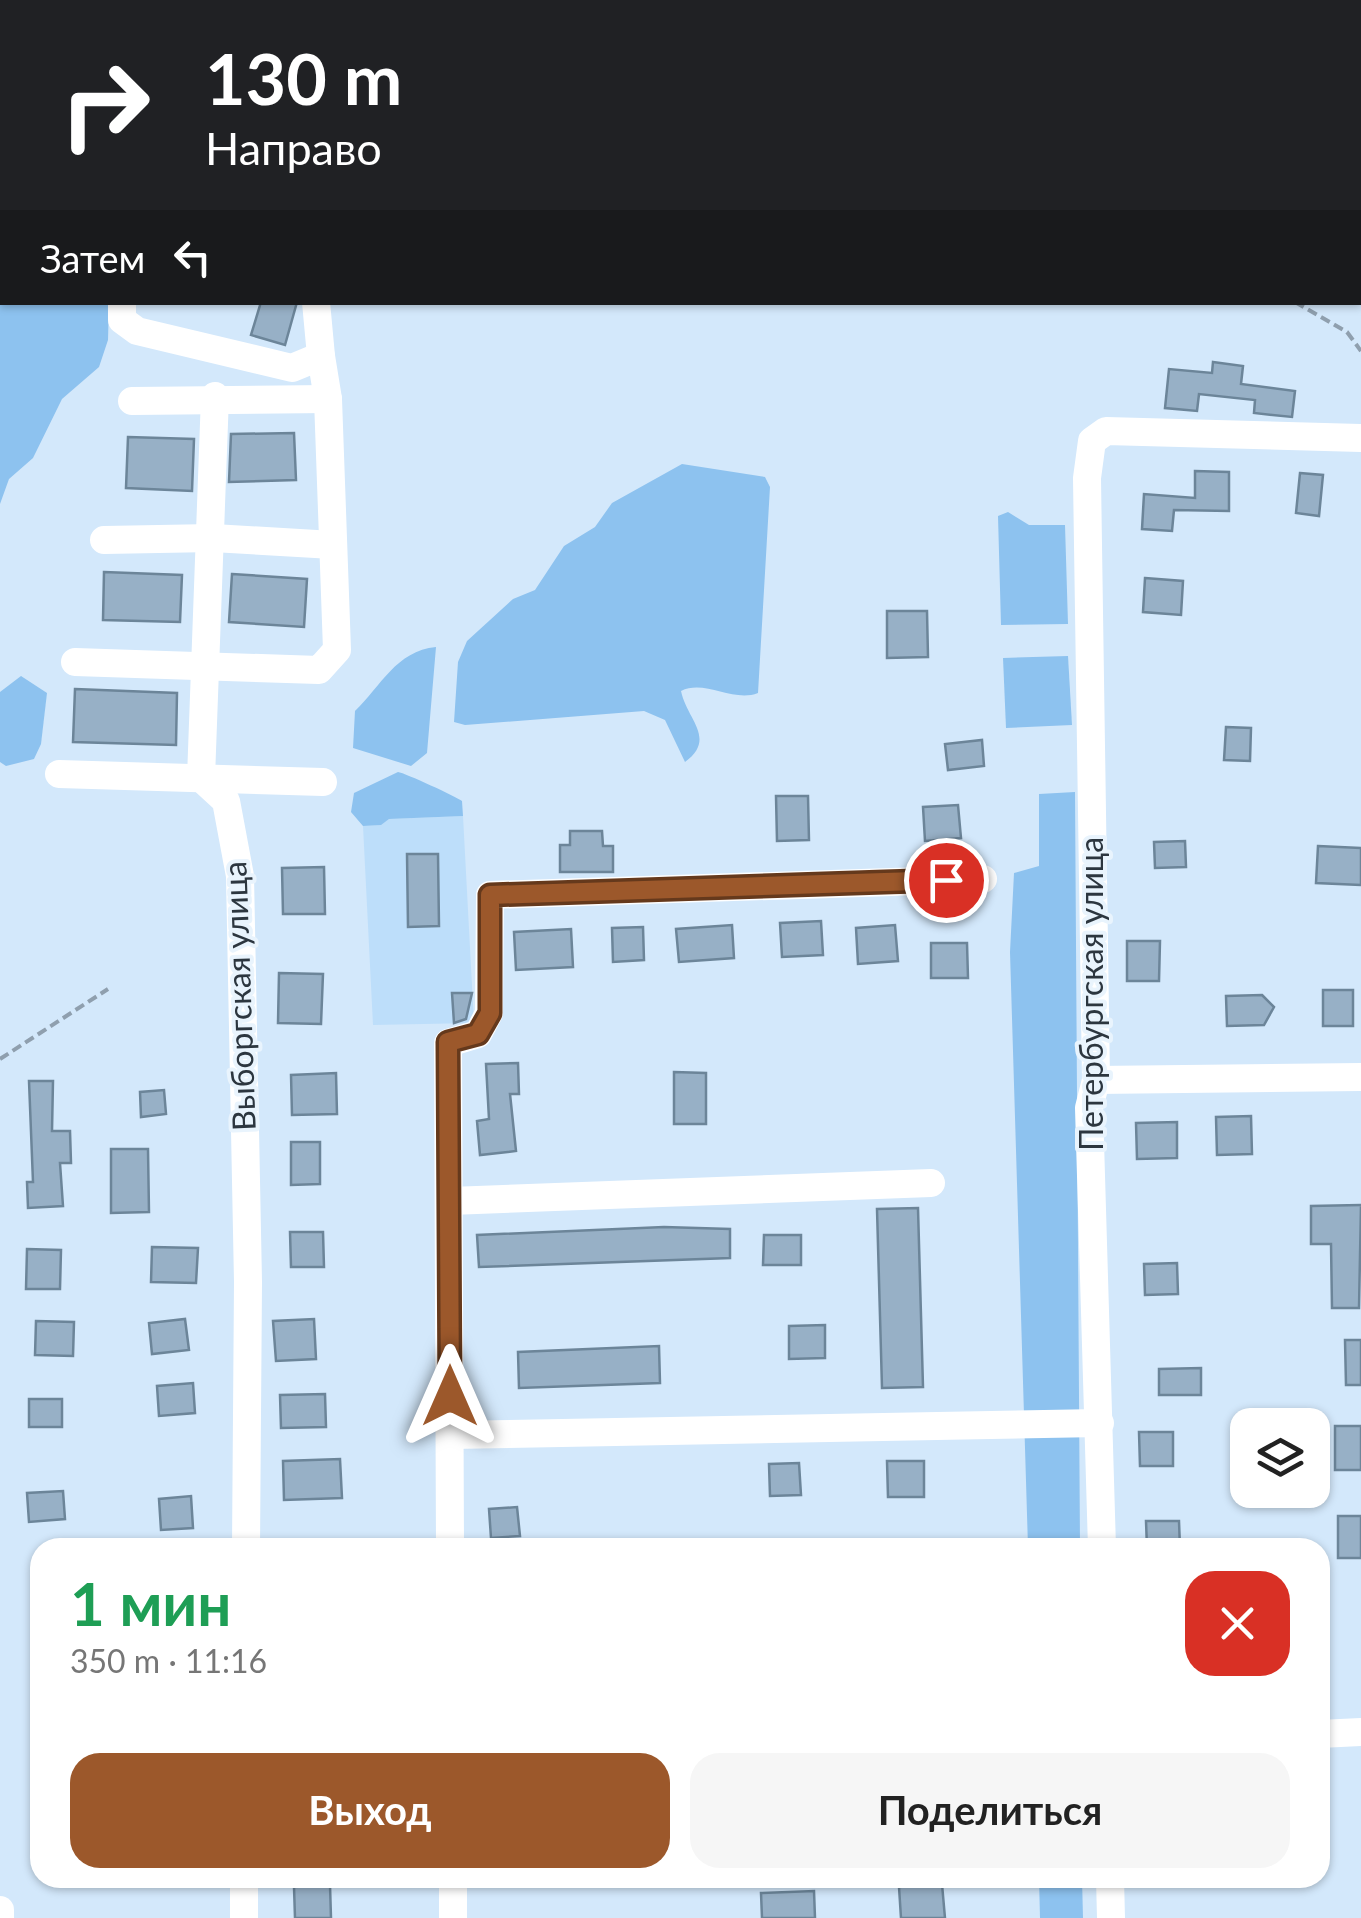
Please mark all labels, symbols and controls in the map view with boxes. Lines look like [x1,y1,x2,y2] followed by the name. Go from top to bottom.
[205,36,402,120] text: 130 m
[40,40,170,170] icon: right
[205,121,382,175] text: Направо
[165,230,220,285] icon: left
[40,235,145,281] text: Затем
[1071,837,1110,1151] street label: Петербургская улица
[904,838,989,923] pin
[919,853,974,908] icon: arrive
[214,861,263,1132] street label: Выборгская улица
[398,1344,502,1448] position arrow
[1230,1408,1330,1508] map controls
[1230,1408,1330,1508] button: layers
[70,1567,232,1639] text: 1 мин
[1185,1571,1290,1676] button: close
[70,1641,267,1680] text: 350 m · 11:16
[70,1753,670,1868] button: Выход
[690,1753,1290,1868] button: Поделиться

